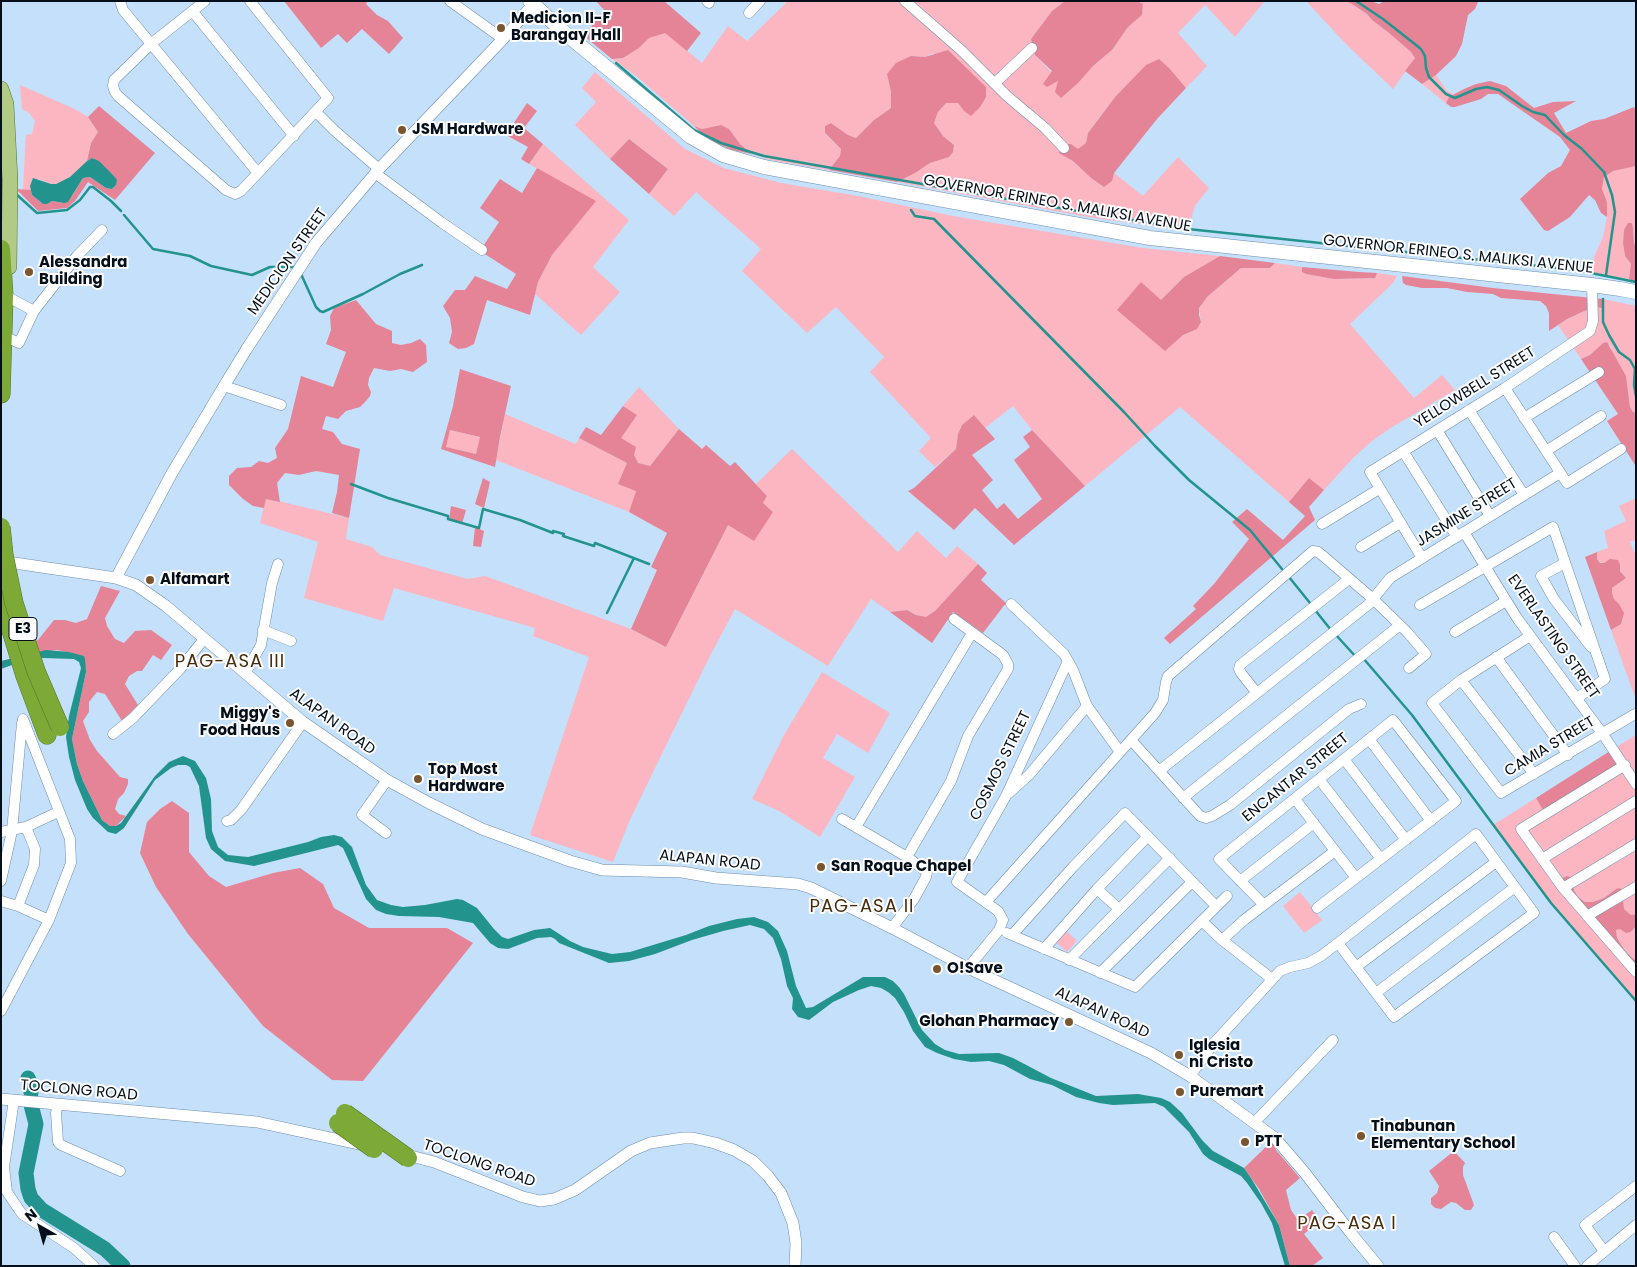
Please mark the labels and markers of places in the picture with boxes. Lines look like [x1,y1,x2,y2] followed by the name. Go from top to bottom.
[511,10,621,45] place label: Medicion II-F Barangay Hall
[495,22,507,34] marker: Medicion II-F Barangay Hall
[412,121,523,139] place label: JSM Hardware
[396,124,408,136] marker: JSM Hardware
[39,254,128,289] place label: Alessandra Building
[23,266,35,278] marker: Alessandra Building
[160,571,230,589] place label: Alfamart
[144,574,156,586] marker: Alfamart
[200,705,280,740] place label: Miggy's Food Haus
[284,717,296,729] marker: Miggy's Food Haus
[428,761,505,796] place label: Top Most Hardware
[412,773,424,785] marker: Top Most Hardware
[831,858,971,876] place label: San Roque Chapel
[815,861,827,873] marker: San Roque Chapel
[947,960,1003,978] place label: O!Save
[931,963,943,975] marker: O!Save
[919,1013,1059,1031] place label: Glohan Pharmacy
[1063,1016,1075,1028] marker: Glohan Pharmacy
[1189,1037,1253,1072] place label: Iglesia ni Cristo
[1173,1049,1185,1061] marker: Iglesia ni Cristo
[1190,1083,1264,1101] place label: Puremart
[1174,1086,1186,1098] marker: Puremart
[1371,1118,1515,1153] place label: Tinabunan Elementary School
[1355,1130,1367,1142] marker: Tinabunan Elementary School
[1255,1133,1282,1151] place label: PTT
[1239,1136,1251,1148] marker: PTT

